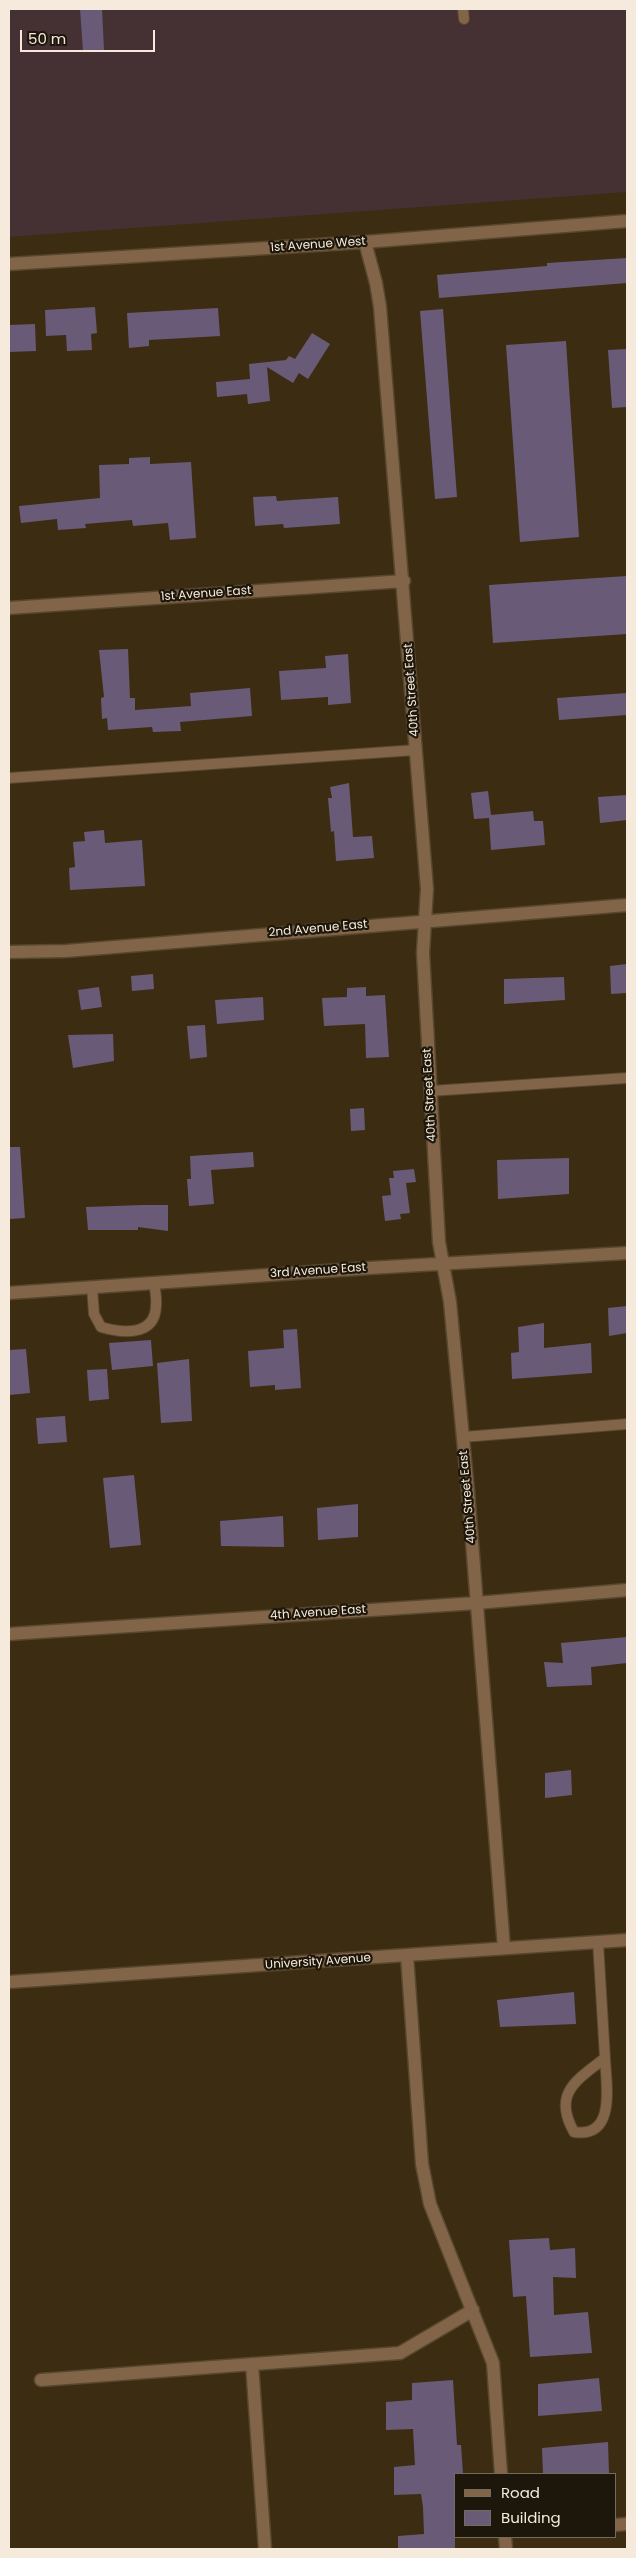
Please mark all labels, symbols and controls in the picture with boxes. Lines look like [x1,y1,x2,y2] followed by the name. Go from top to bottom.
[22,20,158,52] scale bar
[28,28,66,49] text: 50 m
[270,234,366,256] street label: 1st Avenue West
[160,584,252,604] street label: 1st Avenue East
[402,643,422,737] street label: 40th Street East
[268,918,368,940] street label: 2nd Avenue East
[420,1048,440,1142] street label: 40th Street East
[270,1260,366,1282] street label: 3rd Avenue East
[457,1450,479,1544] street label: 40th Street East
[270,1602,366,1624] street label: 4th Avenue East
[265,1951,371,1973] street label: University Avenue
[454,2473,616,2538] legend
[501,2482,540,2503] text: Road
[501,2507,561,2528] text: Building

